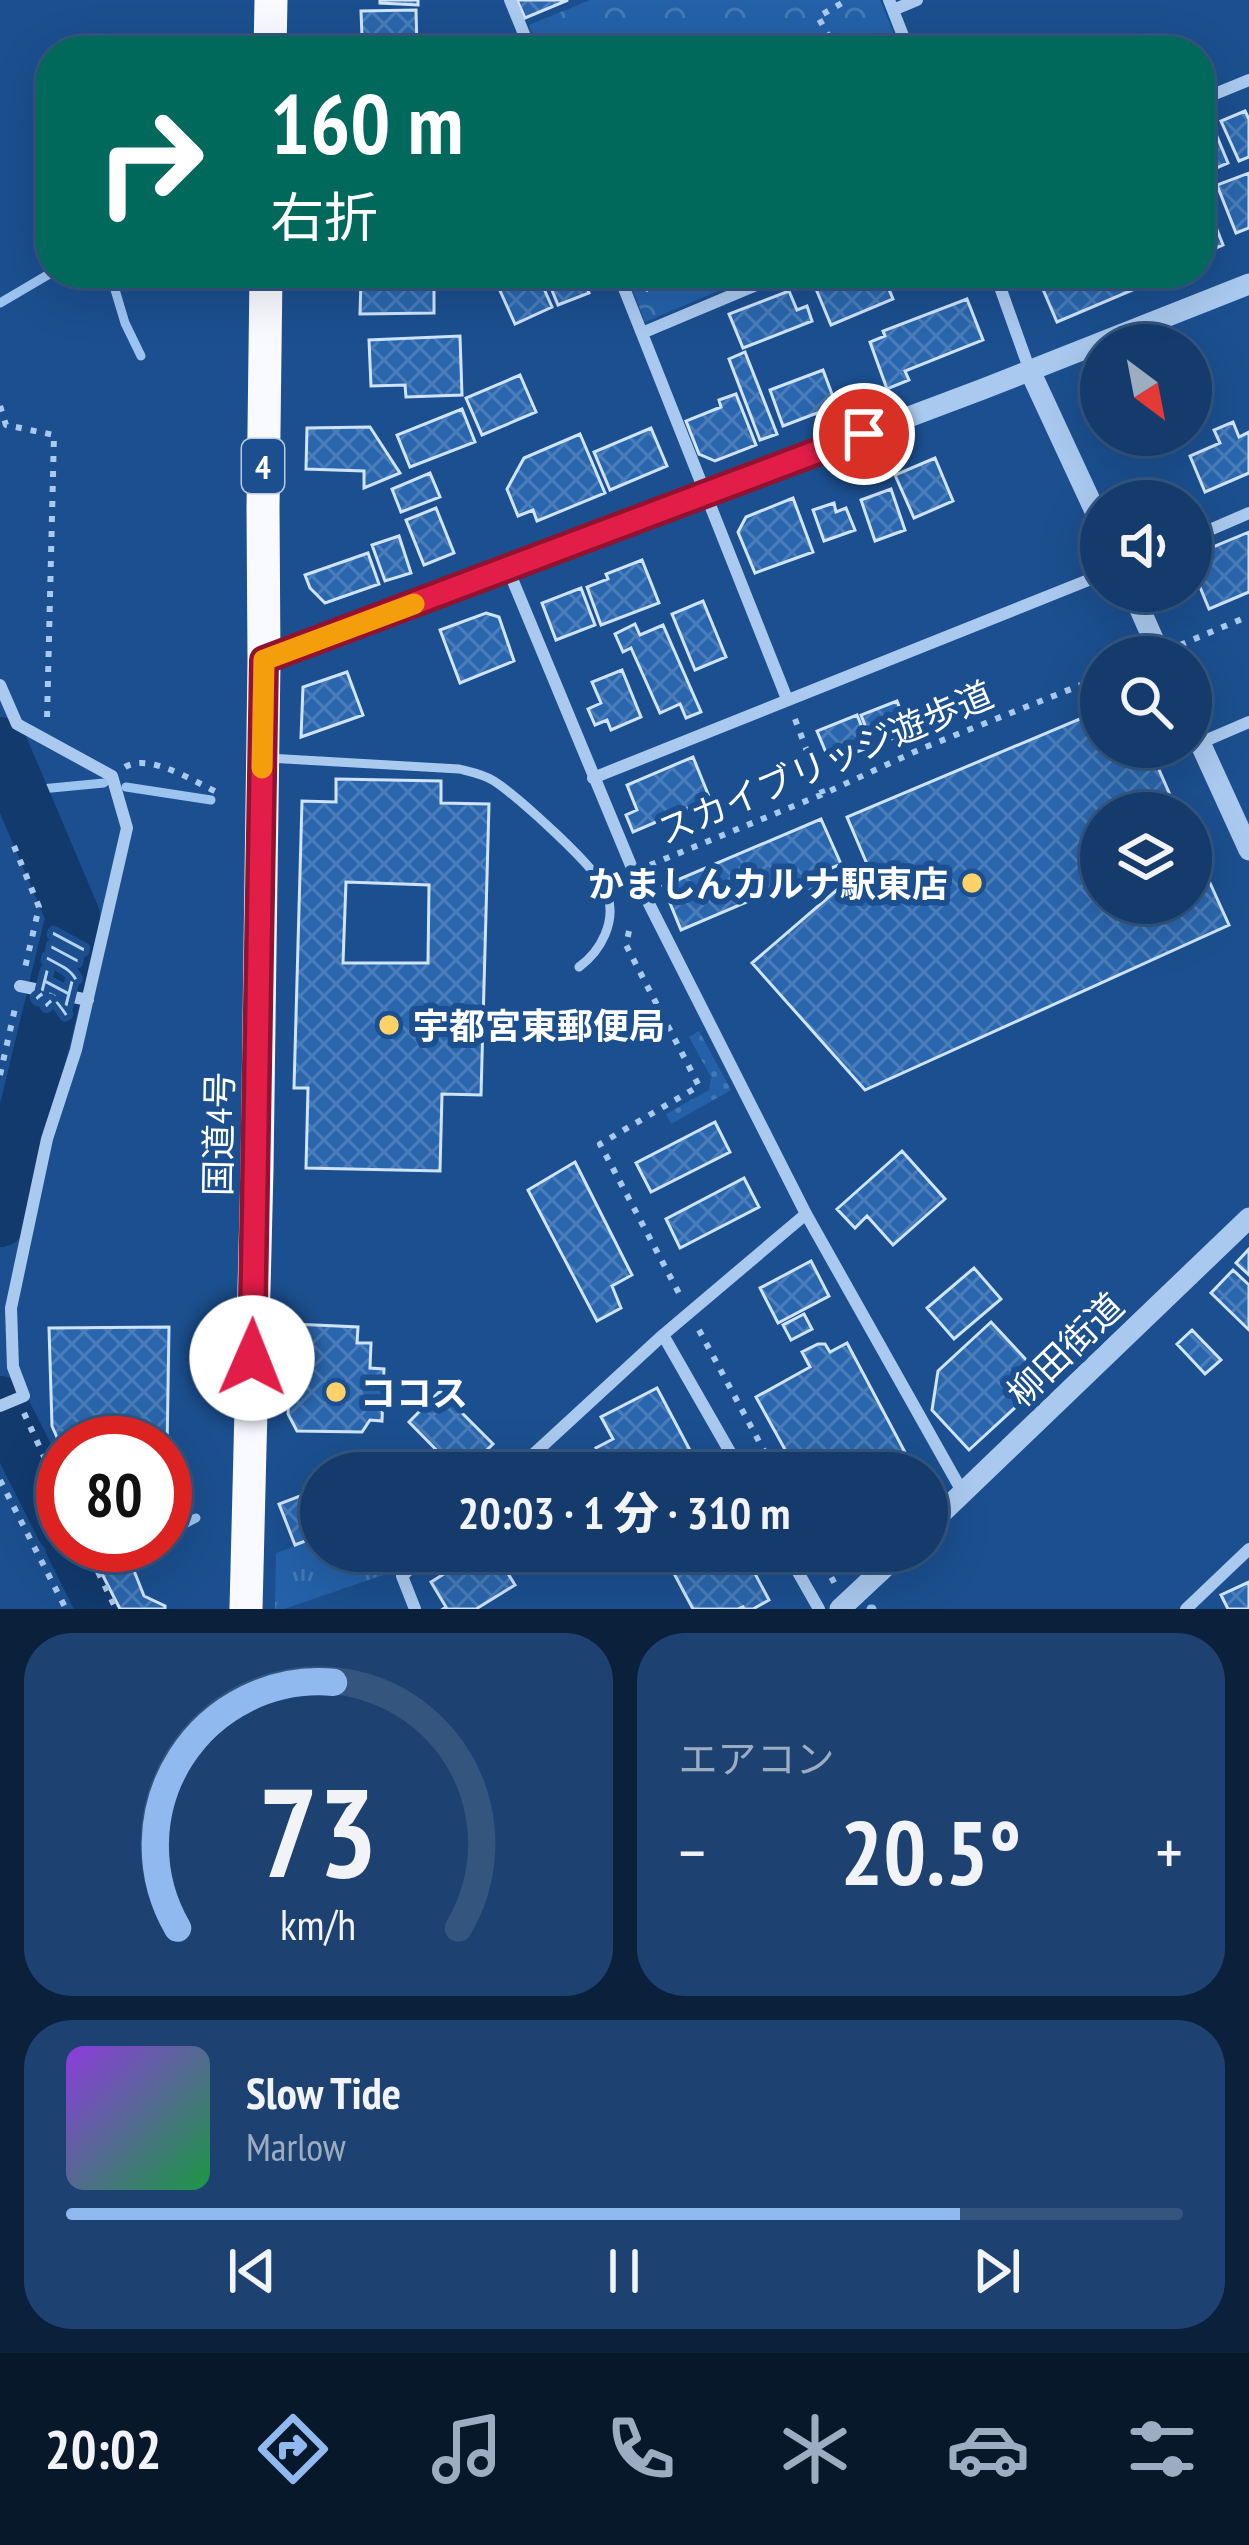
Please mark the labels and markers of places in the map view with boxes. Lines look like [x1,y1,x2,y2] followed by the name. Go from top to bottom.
[813,383,915,485] pin
[588,860,948,907] place label: かましんカルナ駅東店
[959,870,985,896] marker: かましんカルナ駅東店
[413,1002,665,1049] place label: 宇都宮東郵便局
[376,1012,402,1038] marker: 宇都宮東郵便局
[360,1369,468,1416] place label: ココス
[323,1379,349,1405] marker: ココス

